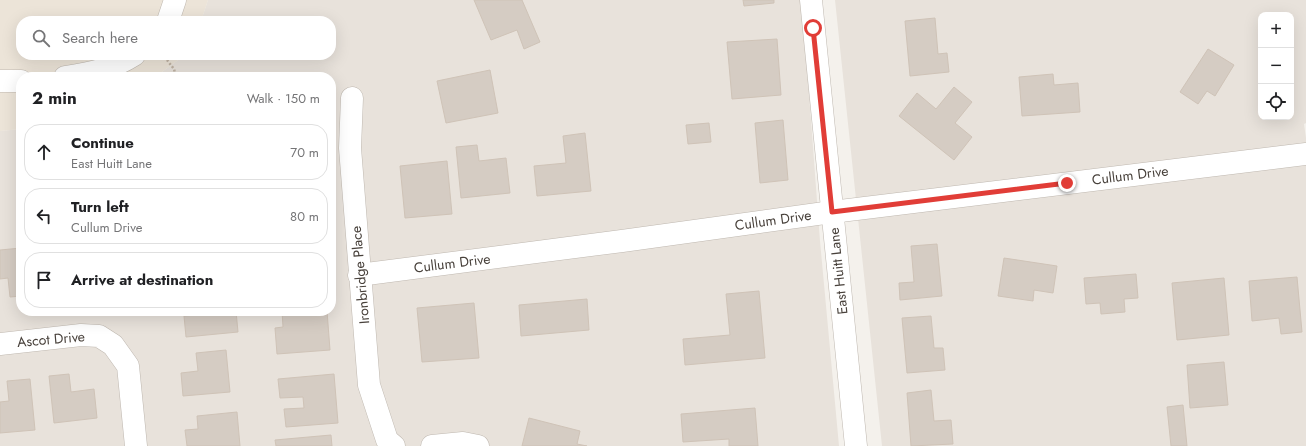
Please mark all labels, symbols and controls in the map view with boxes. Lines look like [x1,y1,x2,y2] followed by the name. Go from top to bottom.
[1258,12,1294,120] map controls
[1258,12,1294,48] button: +
[16,16,336,60] search box
[804,19,822,37] route start
[30,27,52,49] icon: search
[62,27,138,49] text: Search here
[1258,48,1294,84] button: −
[1258,84,1294,120] button: locate
[32,86,77,110] text: 2 min
[247,89,320,108] text: Walk · 150 m
[71,132,134,154] text: Continue
[33,141,55,163] icon: ahead
[290,143,319,162] text: 70 m
[71,154,152,173] text: East Huitt Lane
[1091,160,1169,190] street label: Cullum Drive
[1058,174,1076,192] route end
[71,196,129,218] text: Turn left
[33,205,55,227] icon: left
[733,205,813,235] street label: Cullum Drive
[290,207,319,226] text: 80 m
[71,218,142,237] text: Cullum Drive
[346,225,374,325] street label: Ironbridge Place
[823,227,853,315] street label: East Huitt Lane
[413,248,491,278] street label: Cullum Drive
[33,269,55,291] icon: arrive
[71,269,213,291] text: Arrive at destination
[16,326,86,352] street label: Ascot Drive

